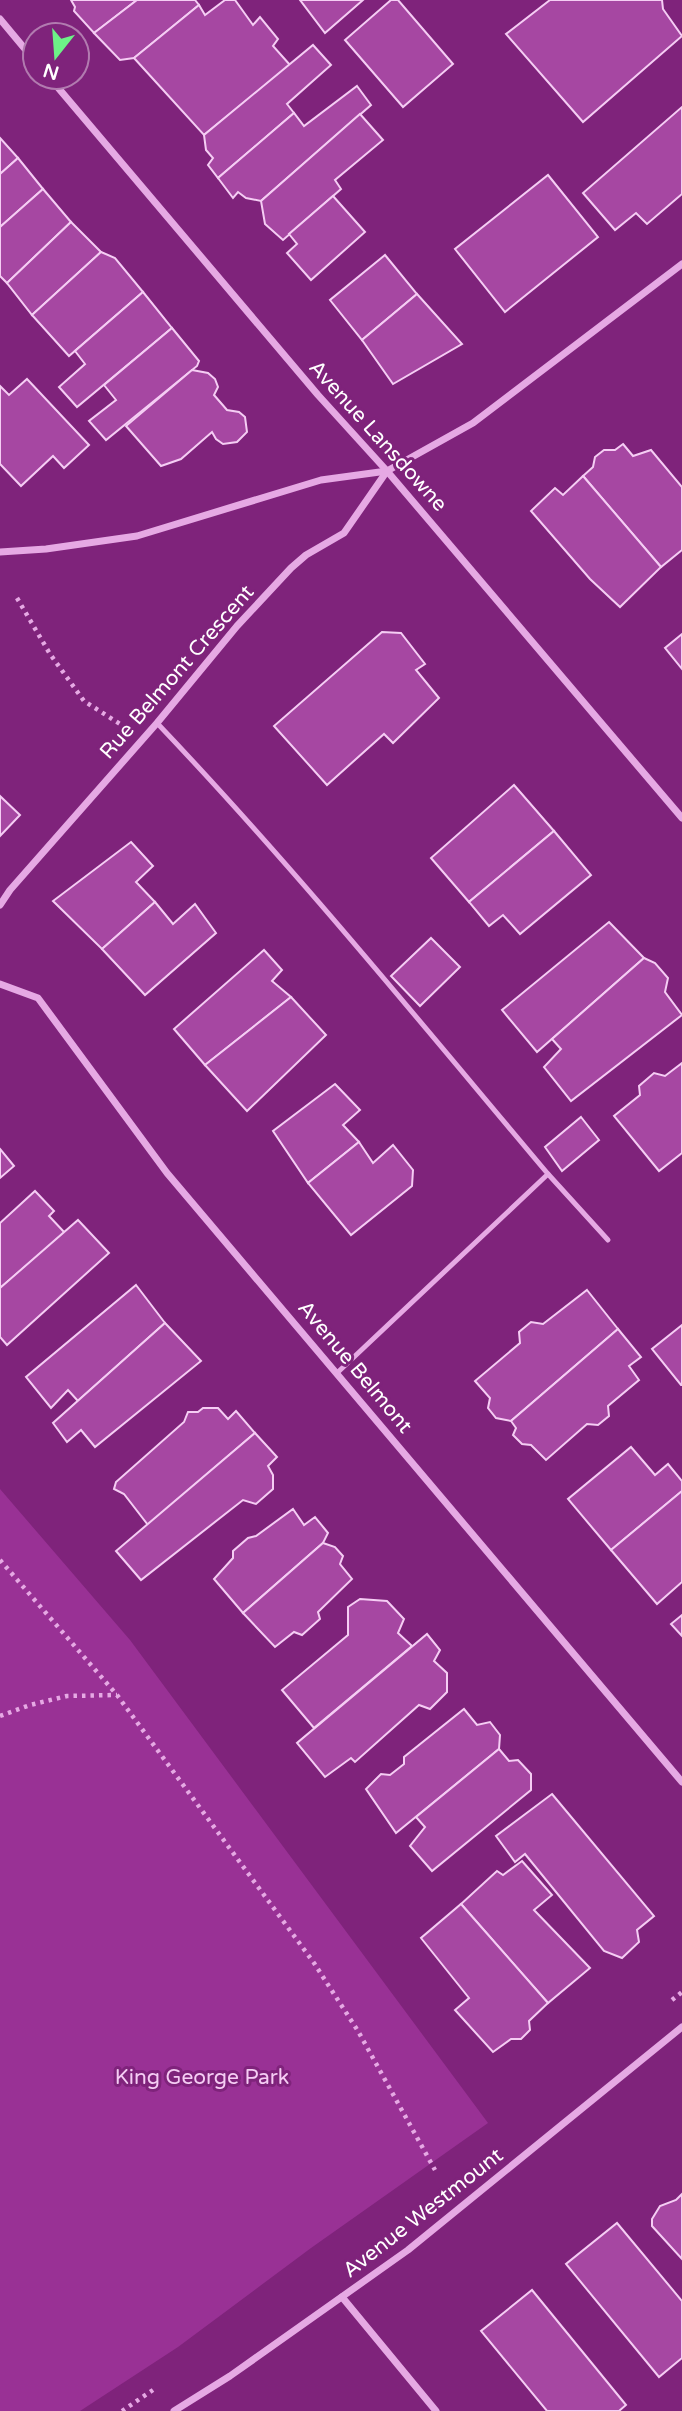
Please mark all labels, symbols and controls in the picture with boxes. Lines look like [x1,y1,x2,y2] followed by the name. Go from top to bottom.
[21,21,91,91] north arrow
[41,59,62,84] text: N
[304,355,452,517] street label: Avenue Lansdowne
[95,580,259,764] street label: Rue Belmont Crescent
[292,1296,418,1438] street label: Avenue Belmont
[115,2065,289,2090] park label: King George Park
[338,2143,508,2283] street label: Avenue Westmount

